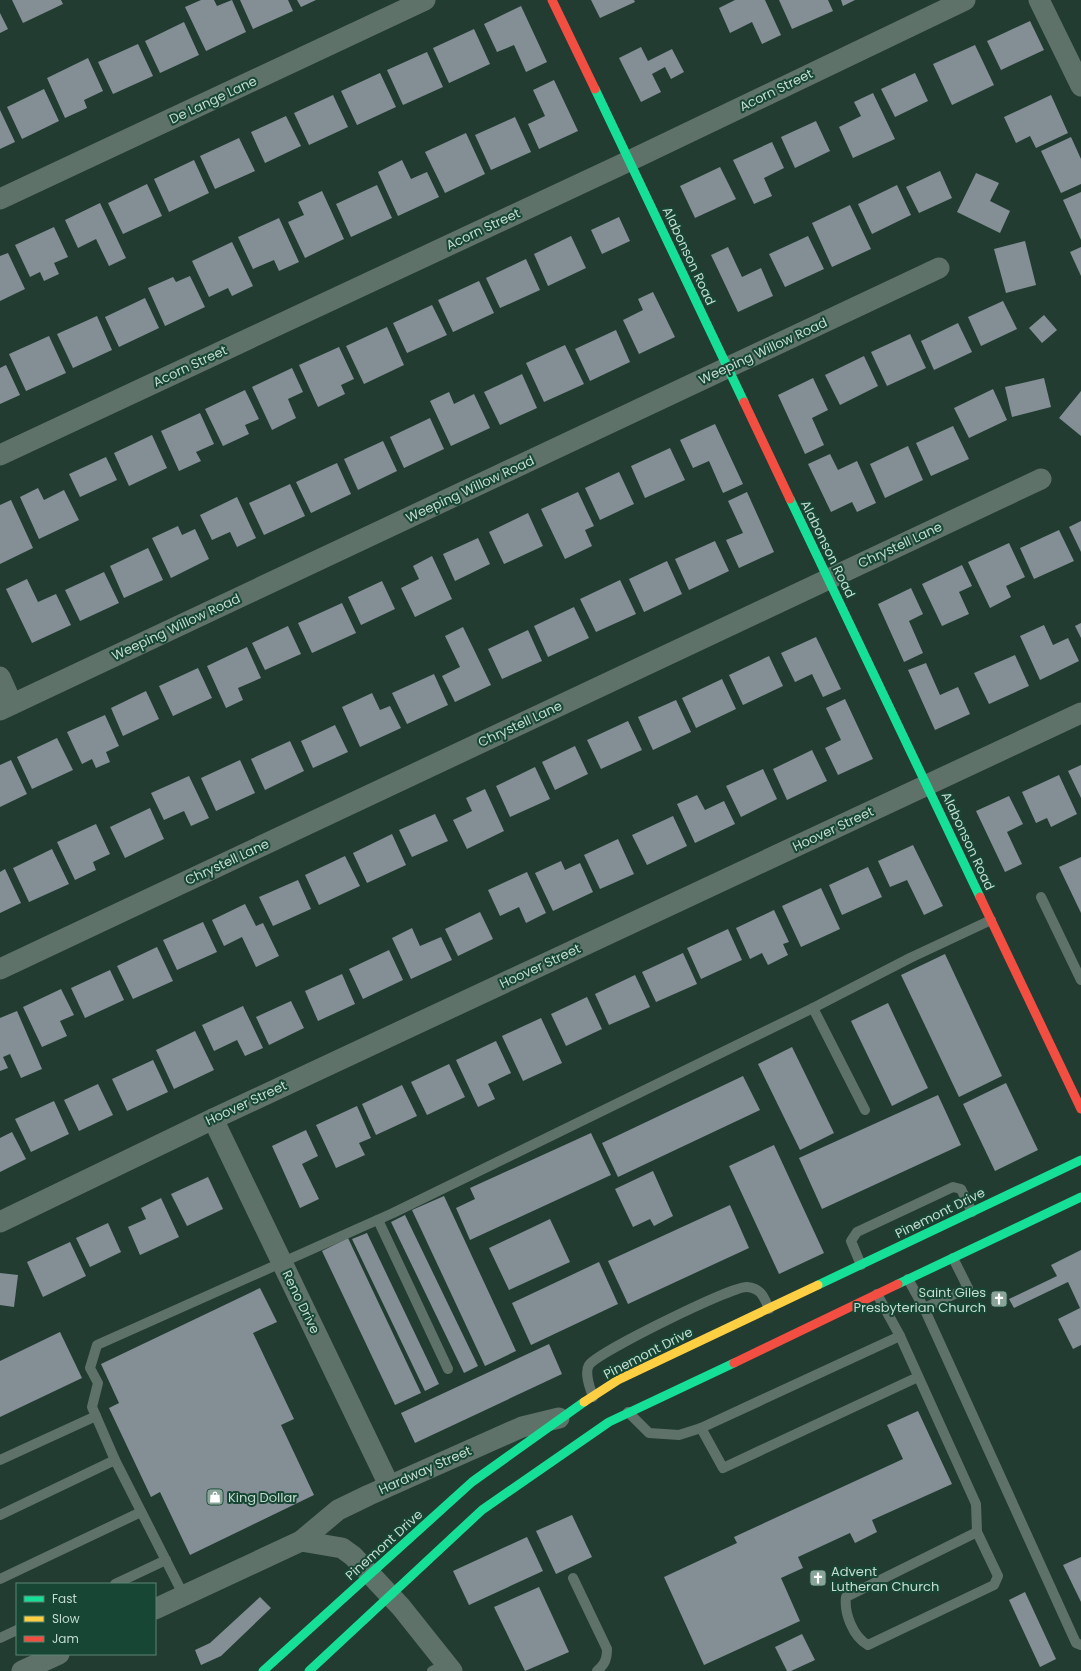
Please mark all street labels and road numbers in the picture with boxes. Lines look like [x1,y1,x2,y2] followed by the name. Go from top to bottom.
[736,64,816,116] street label: Acorn Street
[166,71,260,129] street label: De Lange Lane
[443,203,523,254] street label: Acorn Street
[658,204,720,308] street label: Alabonson Road
[696,313,830,389] street label: Weeping Willow Road
[150,340,230,391] street label: Acorn Street
[403,451,537,527] street label: Weeping Willow Road
[796,497,860,601] street label: Alabonson Road
[855,517,945,573] street label: Chrystell Lane
[109,589,243,665] street label: Weeping Willow Road
[475,696,565,752] street label: Chrystell Lane
[937,789,999,893] street label: Alabonson Road
[789,802,877,856] street label: Hoover Street
[182,834,272,890] street label: Chrystell Lane
[496,939,584,993] street label: Hoover Street
[202,1076,290,1130] street label: Hoover Street
[892,1183,988,1243] street label: Pinemont Drive
[277,1267,325,1337] street label: Reno Drive
[600,1322,696,1384] street label: Pinemont Drive
[376,1441,475,1499] street label: Hardway Street
[341,1505,427,1585] street label: Pinemont Drive

